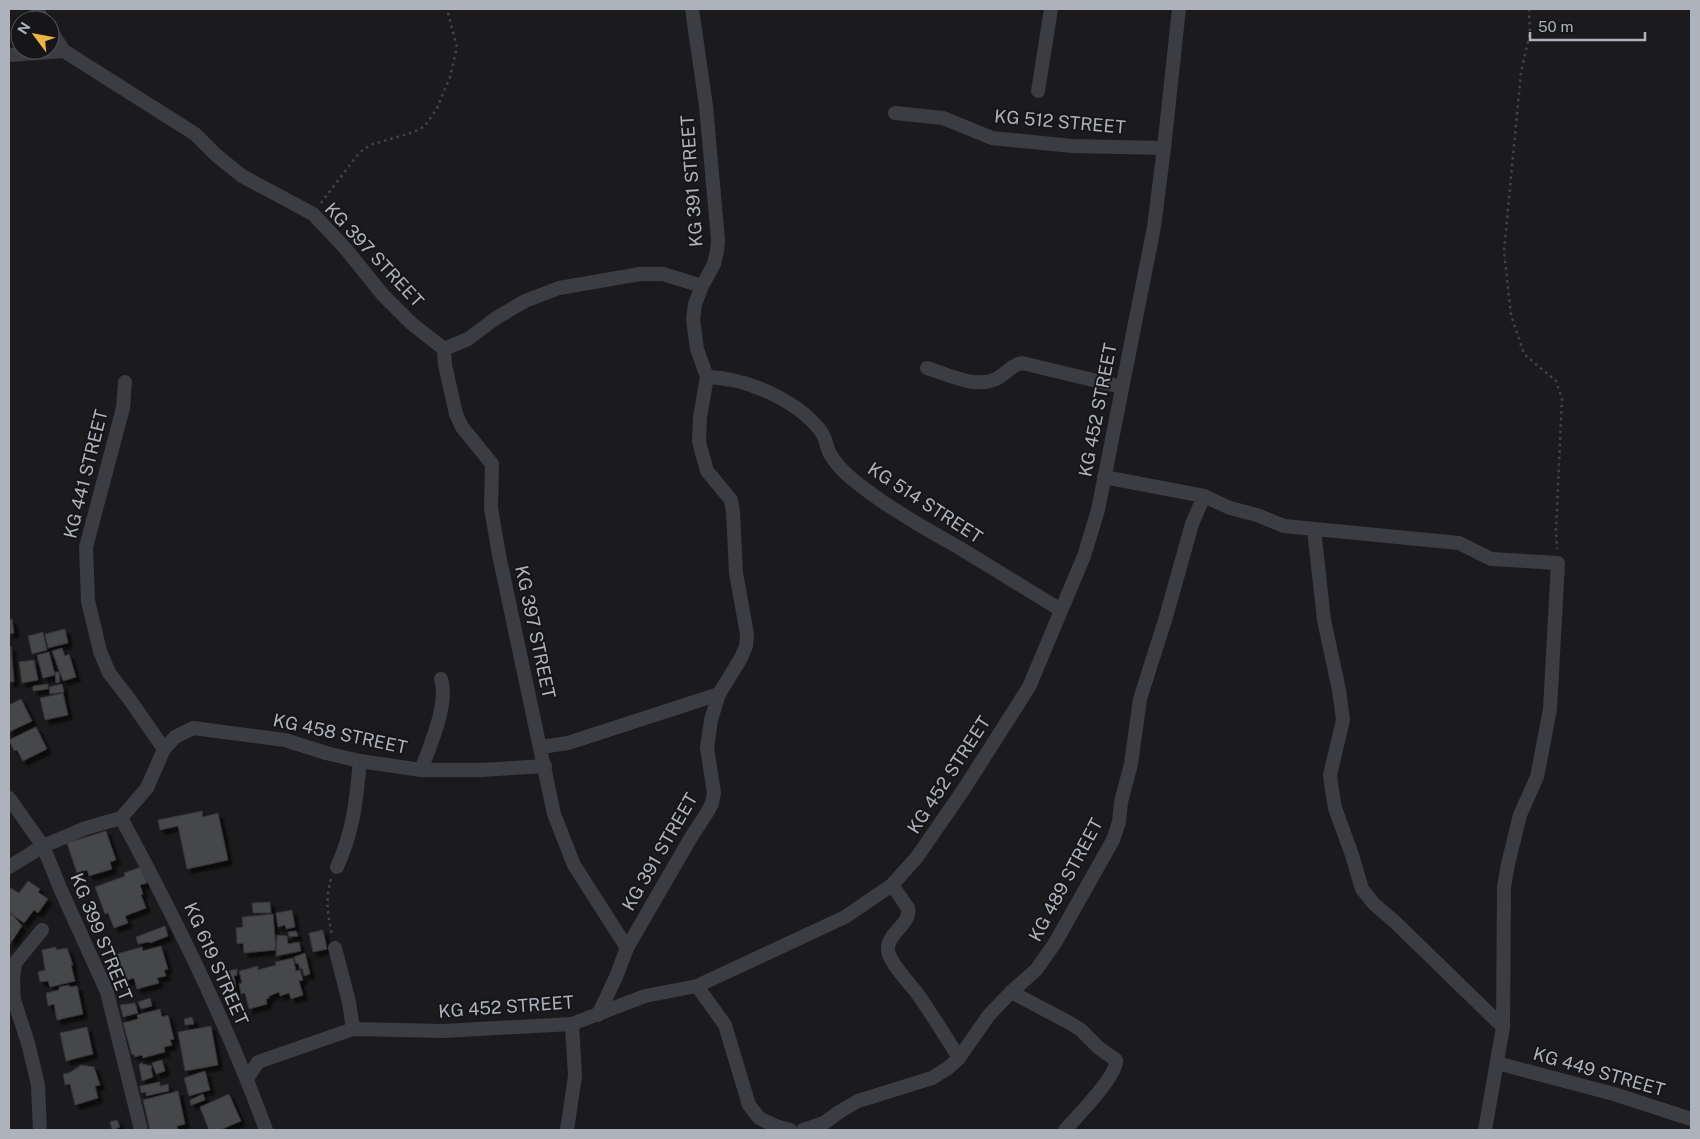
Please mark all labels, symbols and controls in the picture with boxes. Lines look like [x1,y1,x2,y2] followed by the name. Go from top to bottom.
[10,10,60,60] north arrow
[1530,10,1645,42] scale bar
[1538,18,1573,35] text: 50 m
[14,19,34,37] text: N
[993,105,1127,138] street label: KG 512 STREET
[676,114,707,248] street label: KG 391 STREET
[321,198,428,312] street label: KG 397 STREET
[1074,341,1121,479] street label: KG 452 STREET
[59,407,112,541] street label: KG 441 STREET
[864,458,987,548] street label: KG 514 STREET
[511,564,560,701] street label: KG 397 STREET
[271,709,409,758] street label: KG 458 STREET
[903,712,995,837] street label: KG 452 STREET
[617,789,702,914] street label: KG 391 STREET
[1024,814,1107,945] street label: KG 489 STREET
[66,870,137,1004] street label: KG 399 STREET
[180,899,253,1029] street label: KG 619 STREET
[438,991,575,1022] street label: KG 452 STREET
[1531,1043,1668,1100] street label: KG 449 STREET

